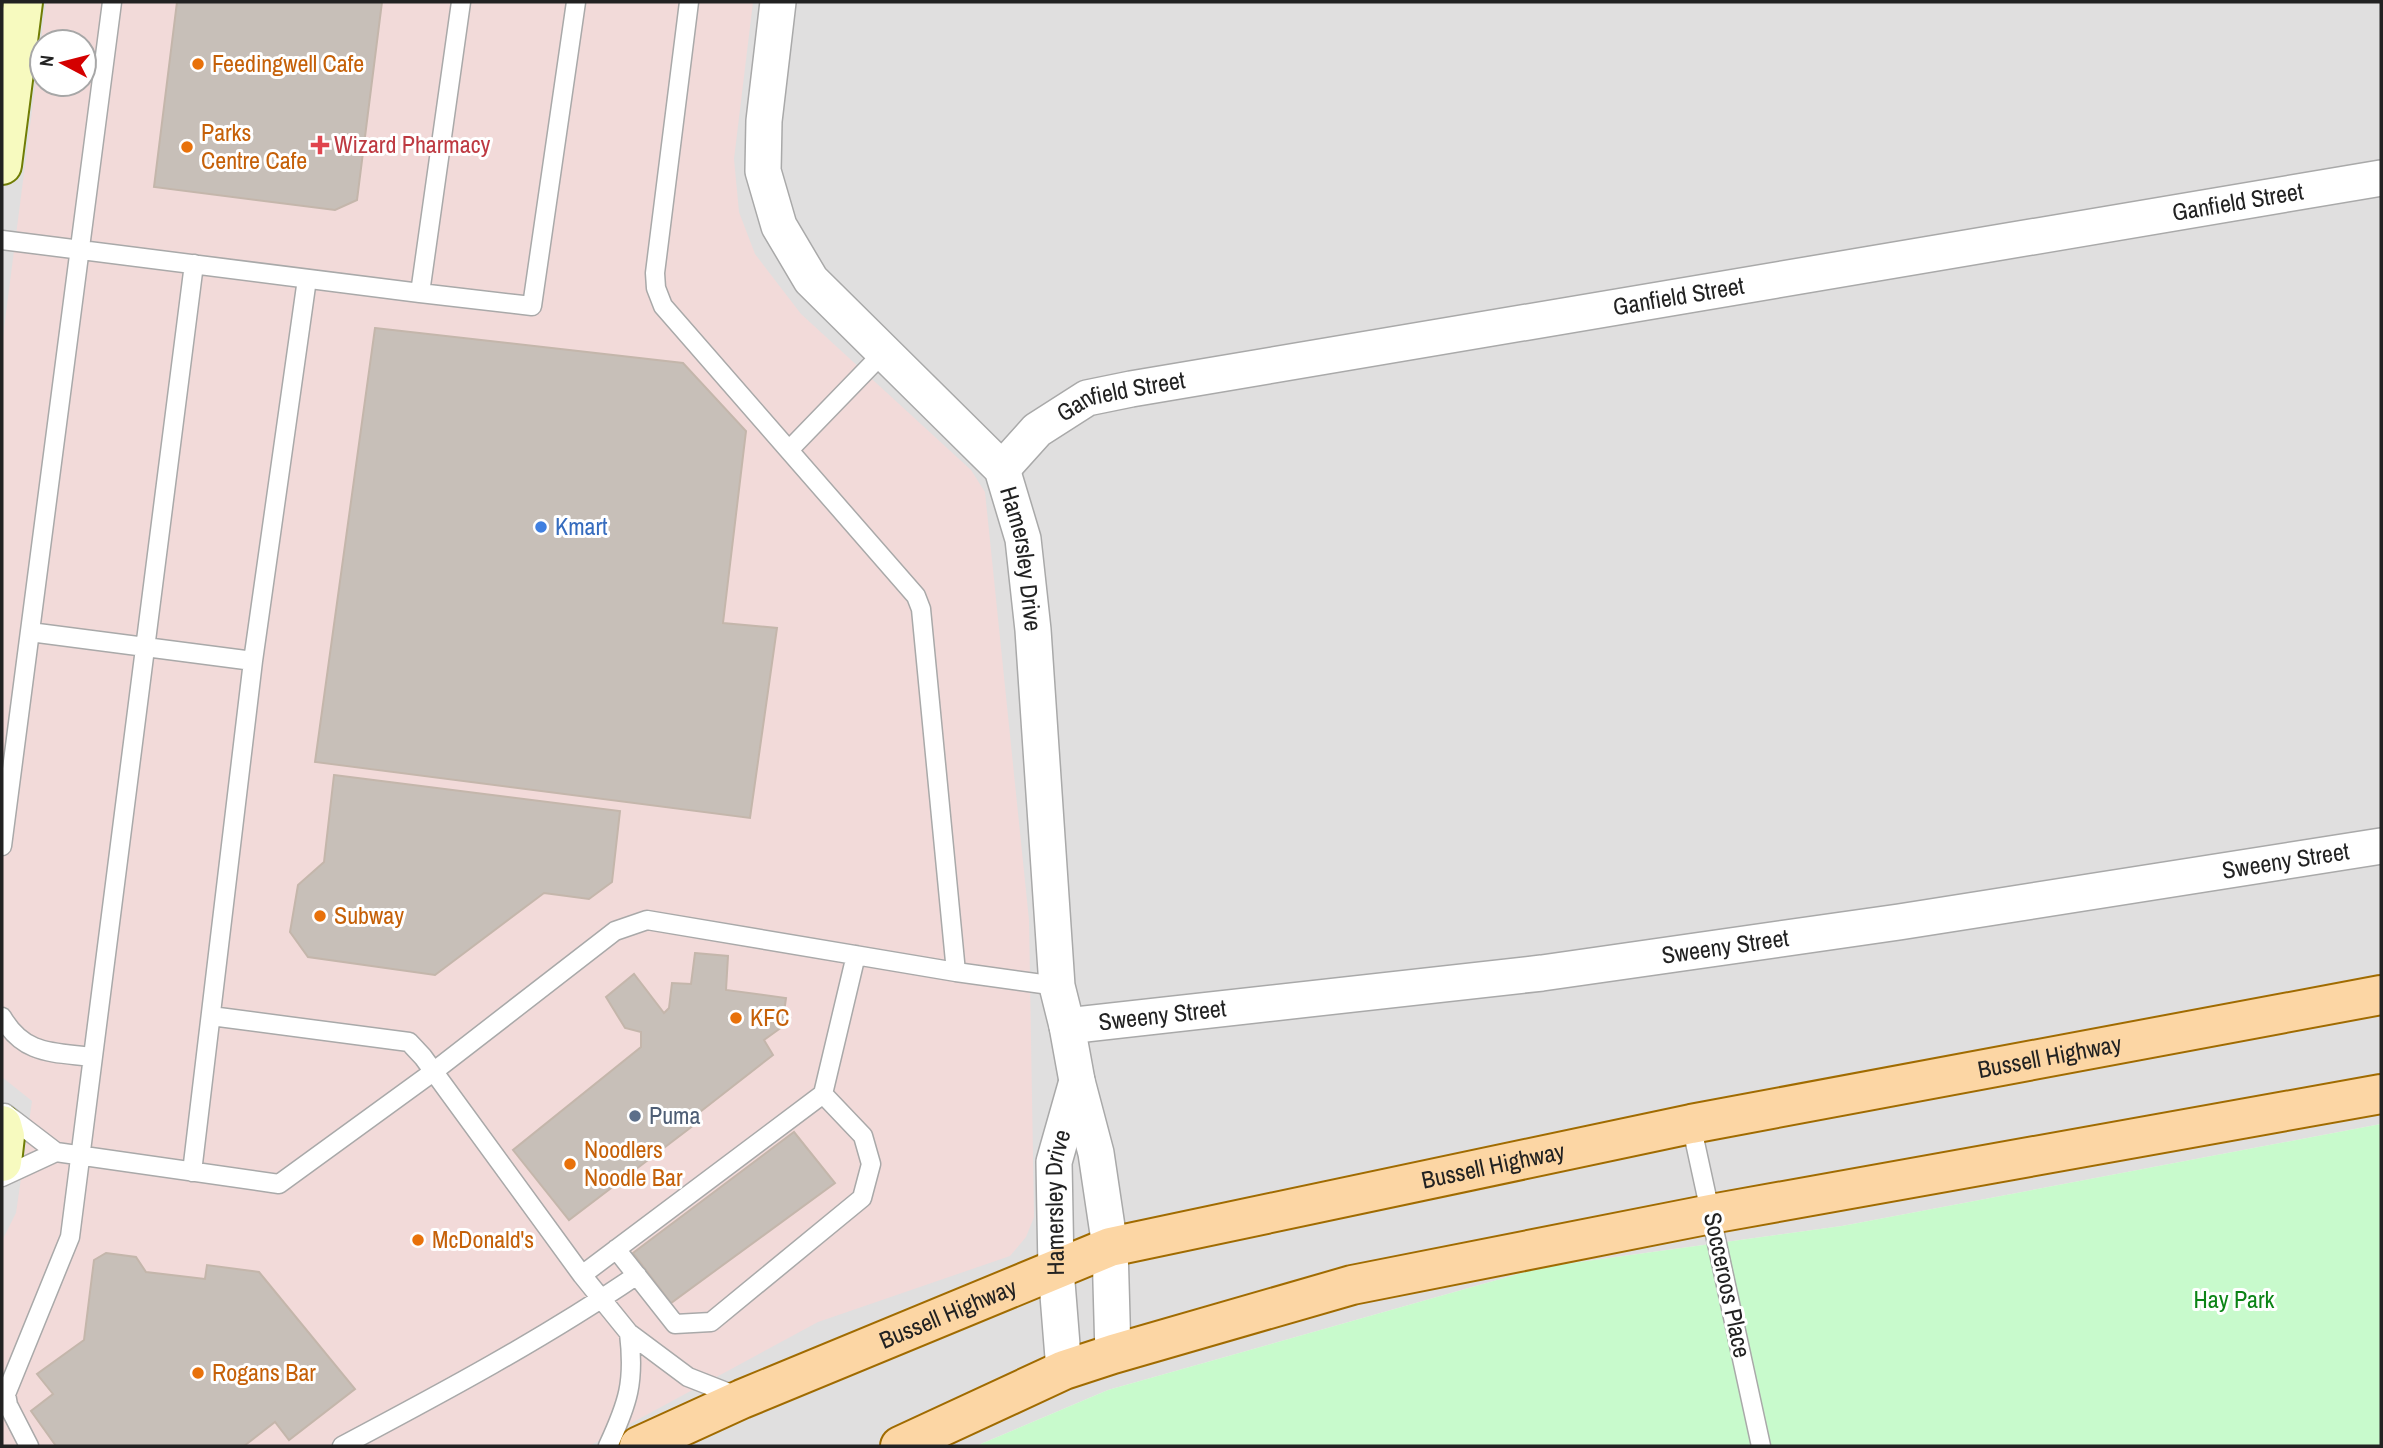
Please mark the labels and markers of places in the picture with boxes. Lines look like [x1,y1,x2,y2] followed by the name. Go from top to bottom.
[212,47,364,79] place label: Feedingwell Cafe
[190,56,206,72] marker: Feedingwell Cafe
[201,116,307,176] place label: Parks Centre Cafe
[334,128,491,160] place label: Wizard Pharmacy
[312,137,328,153] marker: Wizard Pharmacy
[179,139,195,155] marker: Parks Centre Cafe
[555,510,608,542] place label: Kmart
[533,519,549,535] marker: Kmart
[334,899,404,931] place label: Subway
[312,908,328,924] marker: Subway
[750,1001,789,1033] place label: KFC
[728,1010,744,1026] marker: KFC
[649,1099,700,1131] place label: Puma
[627,1108,643,1124] marker: Puma
[584,1133,683,1193] place label: Noodlers Noodle Bar
[562,1156,578,1172] marker: Noodlers Noodle Bar
[432,1223,534,1255] place label: McDonald's
[410,1232,426,1248] marker: McDonald's
[212,1356,316,1388] place label: Rogans Bar
[190,1365,206,1381] marker: Rogans Bar

